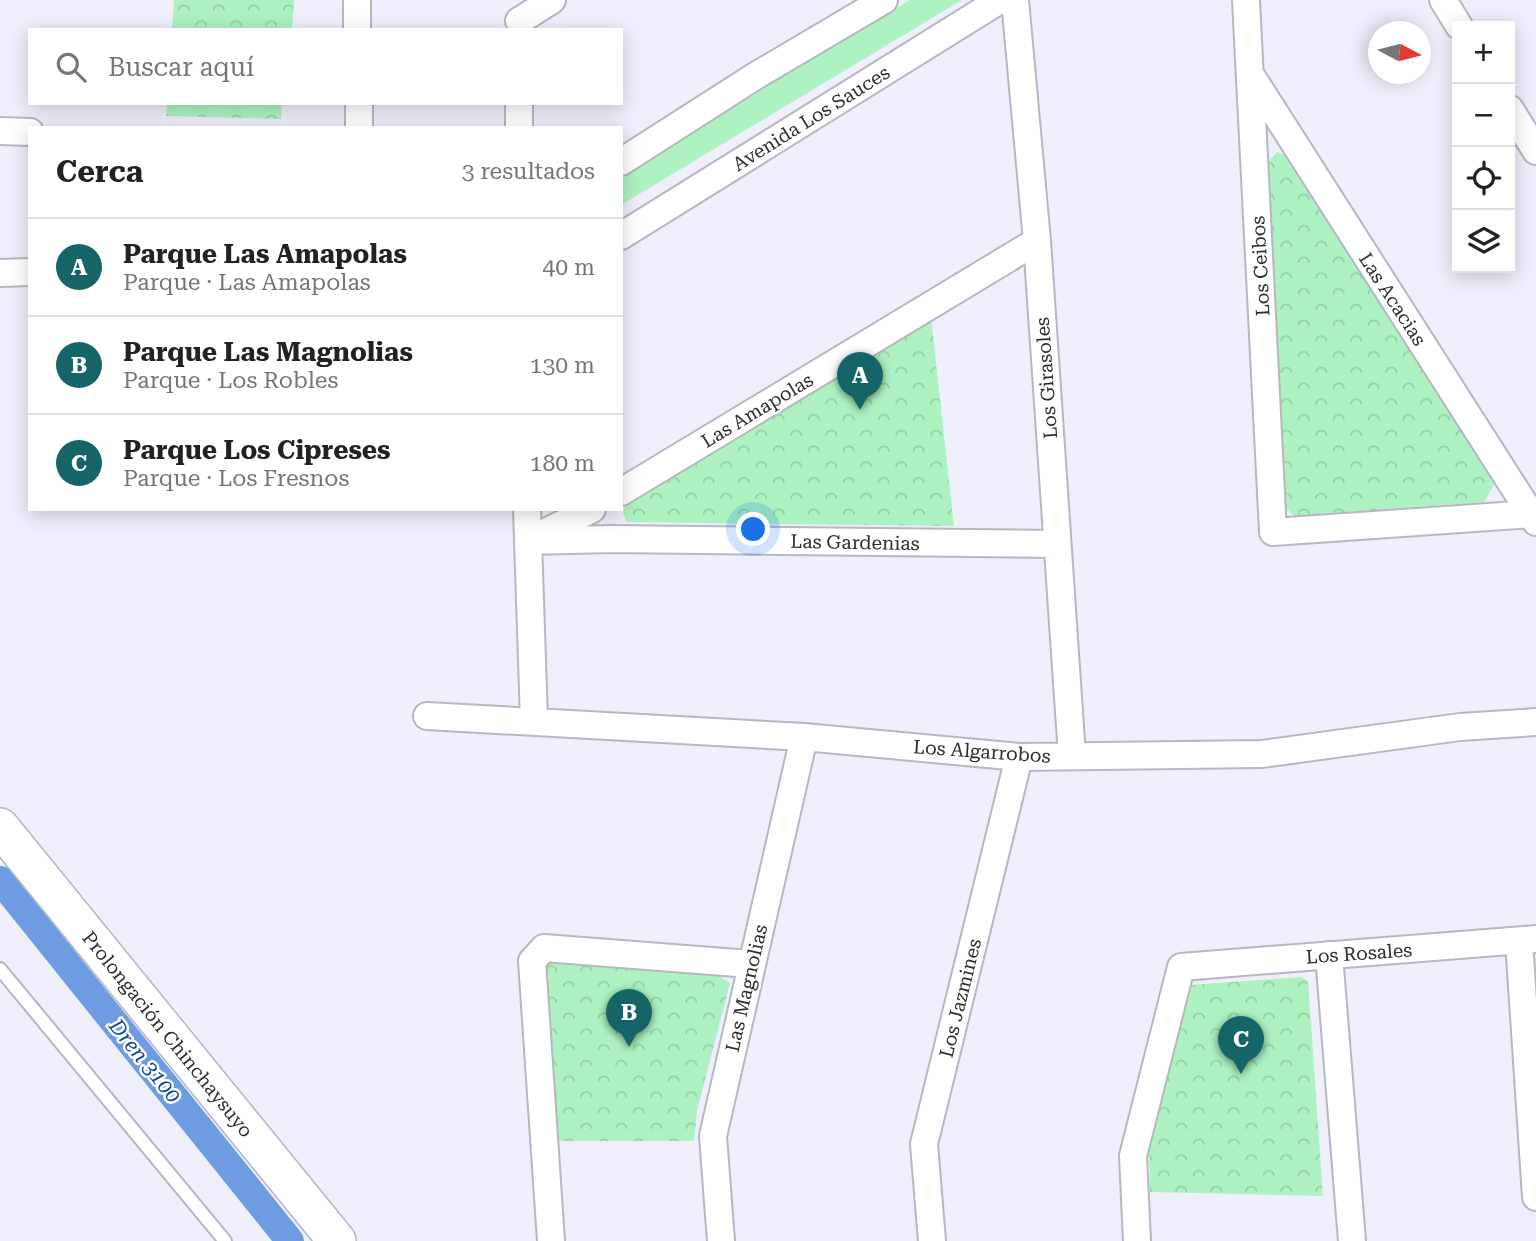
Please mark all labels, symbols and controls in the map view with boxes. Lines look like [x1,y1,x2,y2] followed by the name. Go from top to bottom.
[1368,21,1431,84] north arrow
[1452,21,1515,273] map controls
[1452,21,1515,84] button: +
[28,28,623,105] search box
[52,48,90,86] icon: search
[108,52,254,82] text: Buscar aquí
[729,61,894,176] street label: Avenida Los Sauces
[1452,84,1515,147] button: −
[1452,147,1515,210] button: locate
[56,154,143,189] text: Cerca
[462,158,595,185] text: 3 resultados
[1452,210,1515,273] button: layers
[1246,215,1275,317] street label: Los Ceibos
[123,239,407,269] text: Parque Las Amapolas
[1354,249,1431,350] street label: Las Acacias
[71,254,87,281] text: A
[542,254,595,281] text: 40 m
[123,269,371,296] text: Parque · Las Amapolas
[1031,316,1062,440] street label: Los Girasoles
[123,337,413,367] text: Parque Las Magnolias
[71,352,87,379] text: B
[530,352,595,379] text: 130 m
[837,352,883,410] pin: A
[123,367,338,394] text: Parque · Los Robles
[697,368,817,453] street label: Las Amapolas
[123,435,391,465] text: Parque Los Cipreses
[71,450,87,477] text: C
[530,450,595,477] text: 180 m
[123,465,349,492] text: Parque · Los Fresnos
[736,512,770,546] your location
[790,530,920,555] street label: Las Gardenias
[913,735,1051,768] street label: Los Algarrobos
[721,922,772,1054] street label: Las Magnolias
[77,927,258,1142] street label: Prolongación Chinchaysuyo
[935,936,986,1060] street label: Los Jazmines
[1305,938,1413,969] street label: Los Rosales
[606,989,652,1047] pin: B
[103,1014,186,1108] water label: Dren 3100
[1218,1016,1264,1074] pin: C

